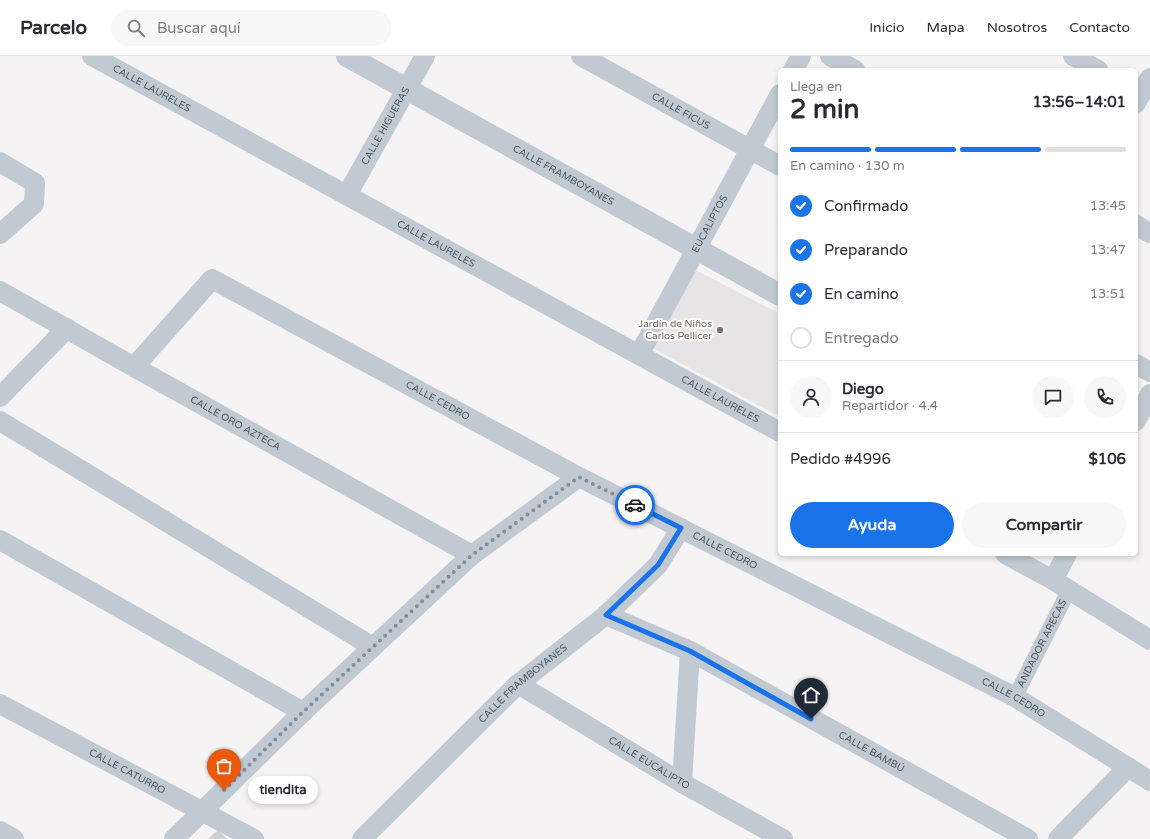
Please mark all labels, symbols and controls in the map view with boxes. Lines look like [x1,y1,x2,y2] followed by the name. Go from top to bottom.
[111,10,391,46] search box
[20,17,87,39] text: Parcelo
[125,17,147,39] icon: search
[157,19,241,37] text: Buscar aquí
[869,19,905,36] text: Inicio
[927,19,965,36] text: Mapa
[987,19,1047,36] text: Nosotros
[1069,19,1130,36] text: Contacto
[111,62,193,115] street label: CALLE LAURELES
[790,79,842,95] text: Llega en
[359,85,412,167] street label: CALLE HIGUERAS
[650,90,712,132] street label: CALLE FICUS
[1033,93,1126,111] text: 13:56–14:01
[790,94,859,125] text: 2 min
[510,143,616,208] street label: CALLE FRAMBOYANES
[790,158,905,174] text: En camino · 130 m
[689,193,730,255] street label: EUCALIPTOS
[790,195,812,217] icon: check
[824,197,908,215] text: Confirmado
[1090,198,1126,214] text: 13:45
[395,218,477,270] street label: CALLE LAURELES
[790,239,812,261] icon: check
[824,241,908,259] text: Preparando
[1090,242,1126,258] text: 13:47
[790,283,812,305] icon: check
[824,285,899,303] text: En camino
[1090,286,1126,302] text: 13:51
[639,318,712,342] place label: Jardín de Niños Carlos Pellicer
[715,325,725,335] marker: Jardín de Niños Carlos Pellicer
[824,329,899,347] text: Entregado
[679,373,761,426] street label: CALLE LAURELES
[790,376,832,418] button: person
[1032,376,1074,418] button: chat
[1084,376,1126,418] button: phone
[404,379,472,423] street label: CALLE CEDRO
[842,380,884,398] text: Diego
[188,393,283,453] street label: CALLE ORO AZTECA
[842,398,938,414] text: Repartidor · 4.4
[790,450,891,468] text: Pedido #4996
[1088,450,1126,468] text: $106
[615,485,655,525] courier
[624,494,646,516] icon: car
[790,502,954,548] button: Ayuda
[962,502,1126,548] button: Compartir
[690,529,759,572] street label: CALLE CEDRO
[1015,597,1069,690] street label: ANDADOR ARECAS
[476,642,570,726] street label: CALLE FRAMBOYANES
[980,675,1048,720] street label: CALLE CEDRO
[794,678,828,719] pin
[800,684,822,706] icon: home
[836,729,906,775] street label: CALLE BAMBÚ
[606,734,692,792] street label: CALLE EUCALIPTO
[87,746,167,797] street label: CALLE CATURRO
[207,749,241,790] pin
[213,755,235,777] icon: bag
[248,776,318,804] callout: tiendita
[259,782,307,798] text: tiendita

